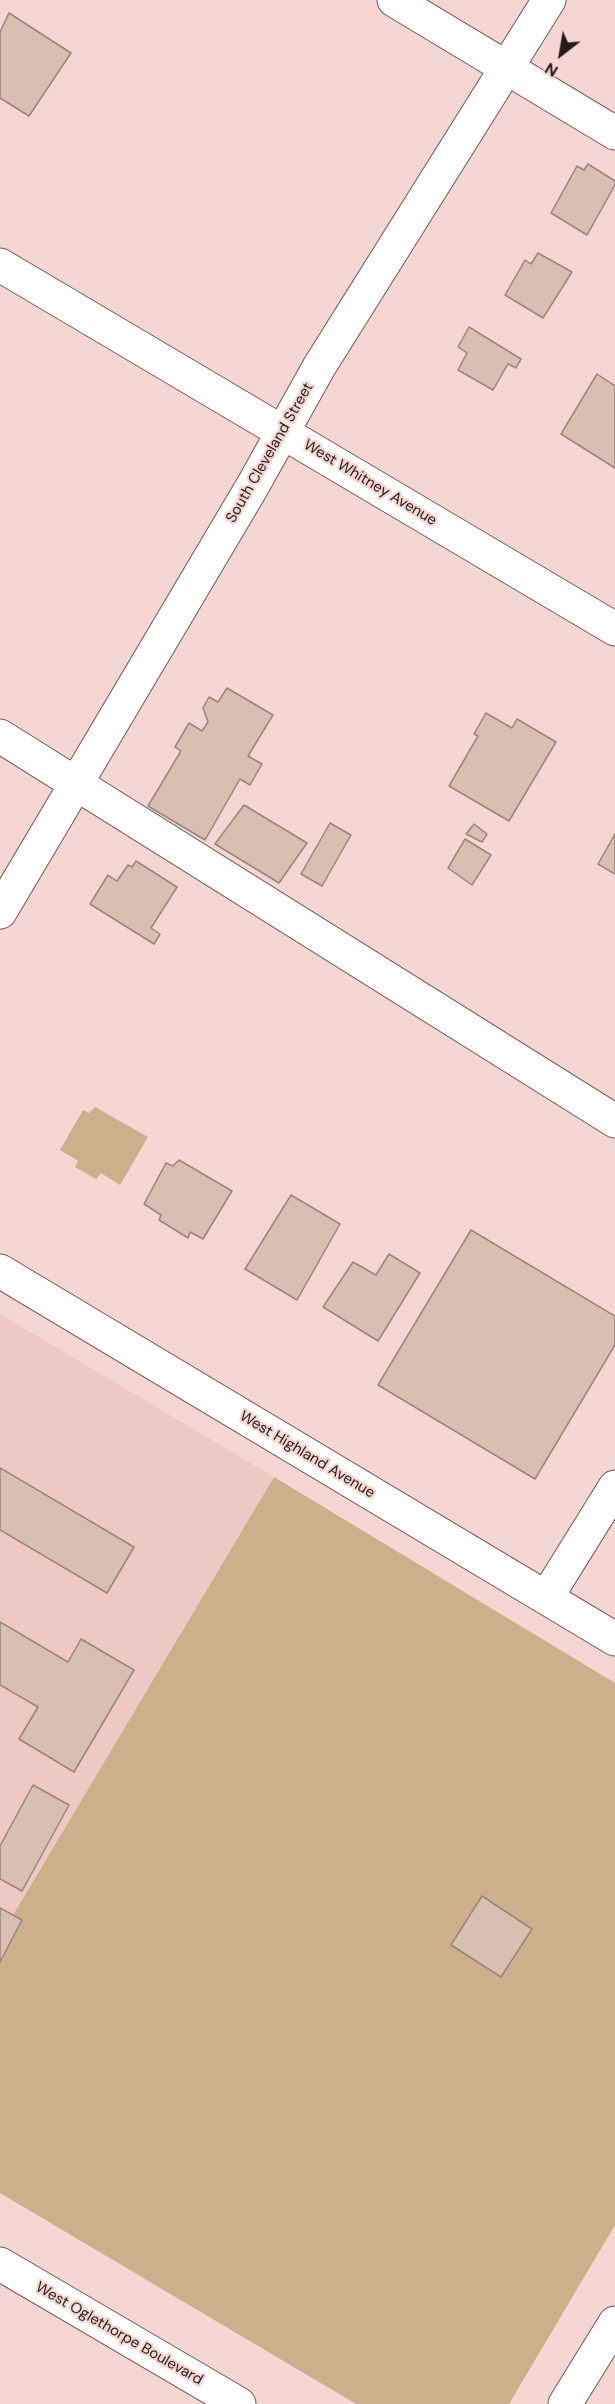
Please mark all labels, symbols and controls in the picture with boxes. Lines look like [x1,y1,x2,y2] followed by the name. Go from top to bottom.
[531,24,591,84] north arrow
[541,58,562,82] text: N
[222,380,318,526] street label: South Cleveland Street
[300,436,440,530] street label: West Whitney Avenue
[236,1407,378,1503] street label: West Highland Avenue
[32,2279,206,2389] street label: West Oglethorpe Boulevard

